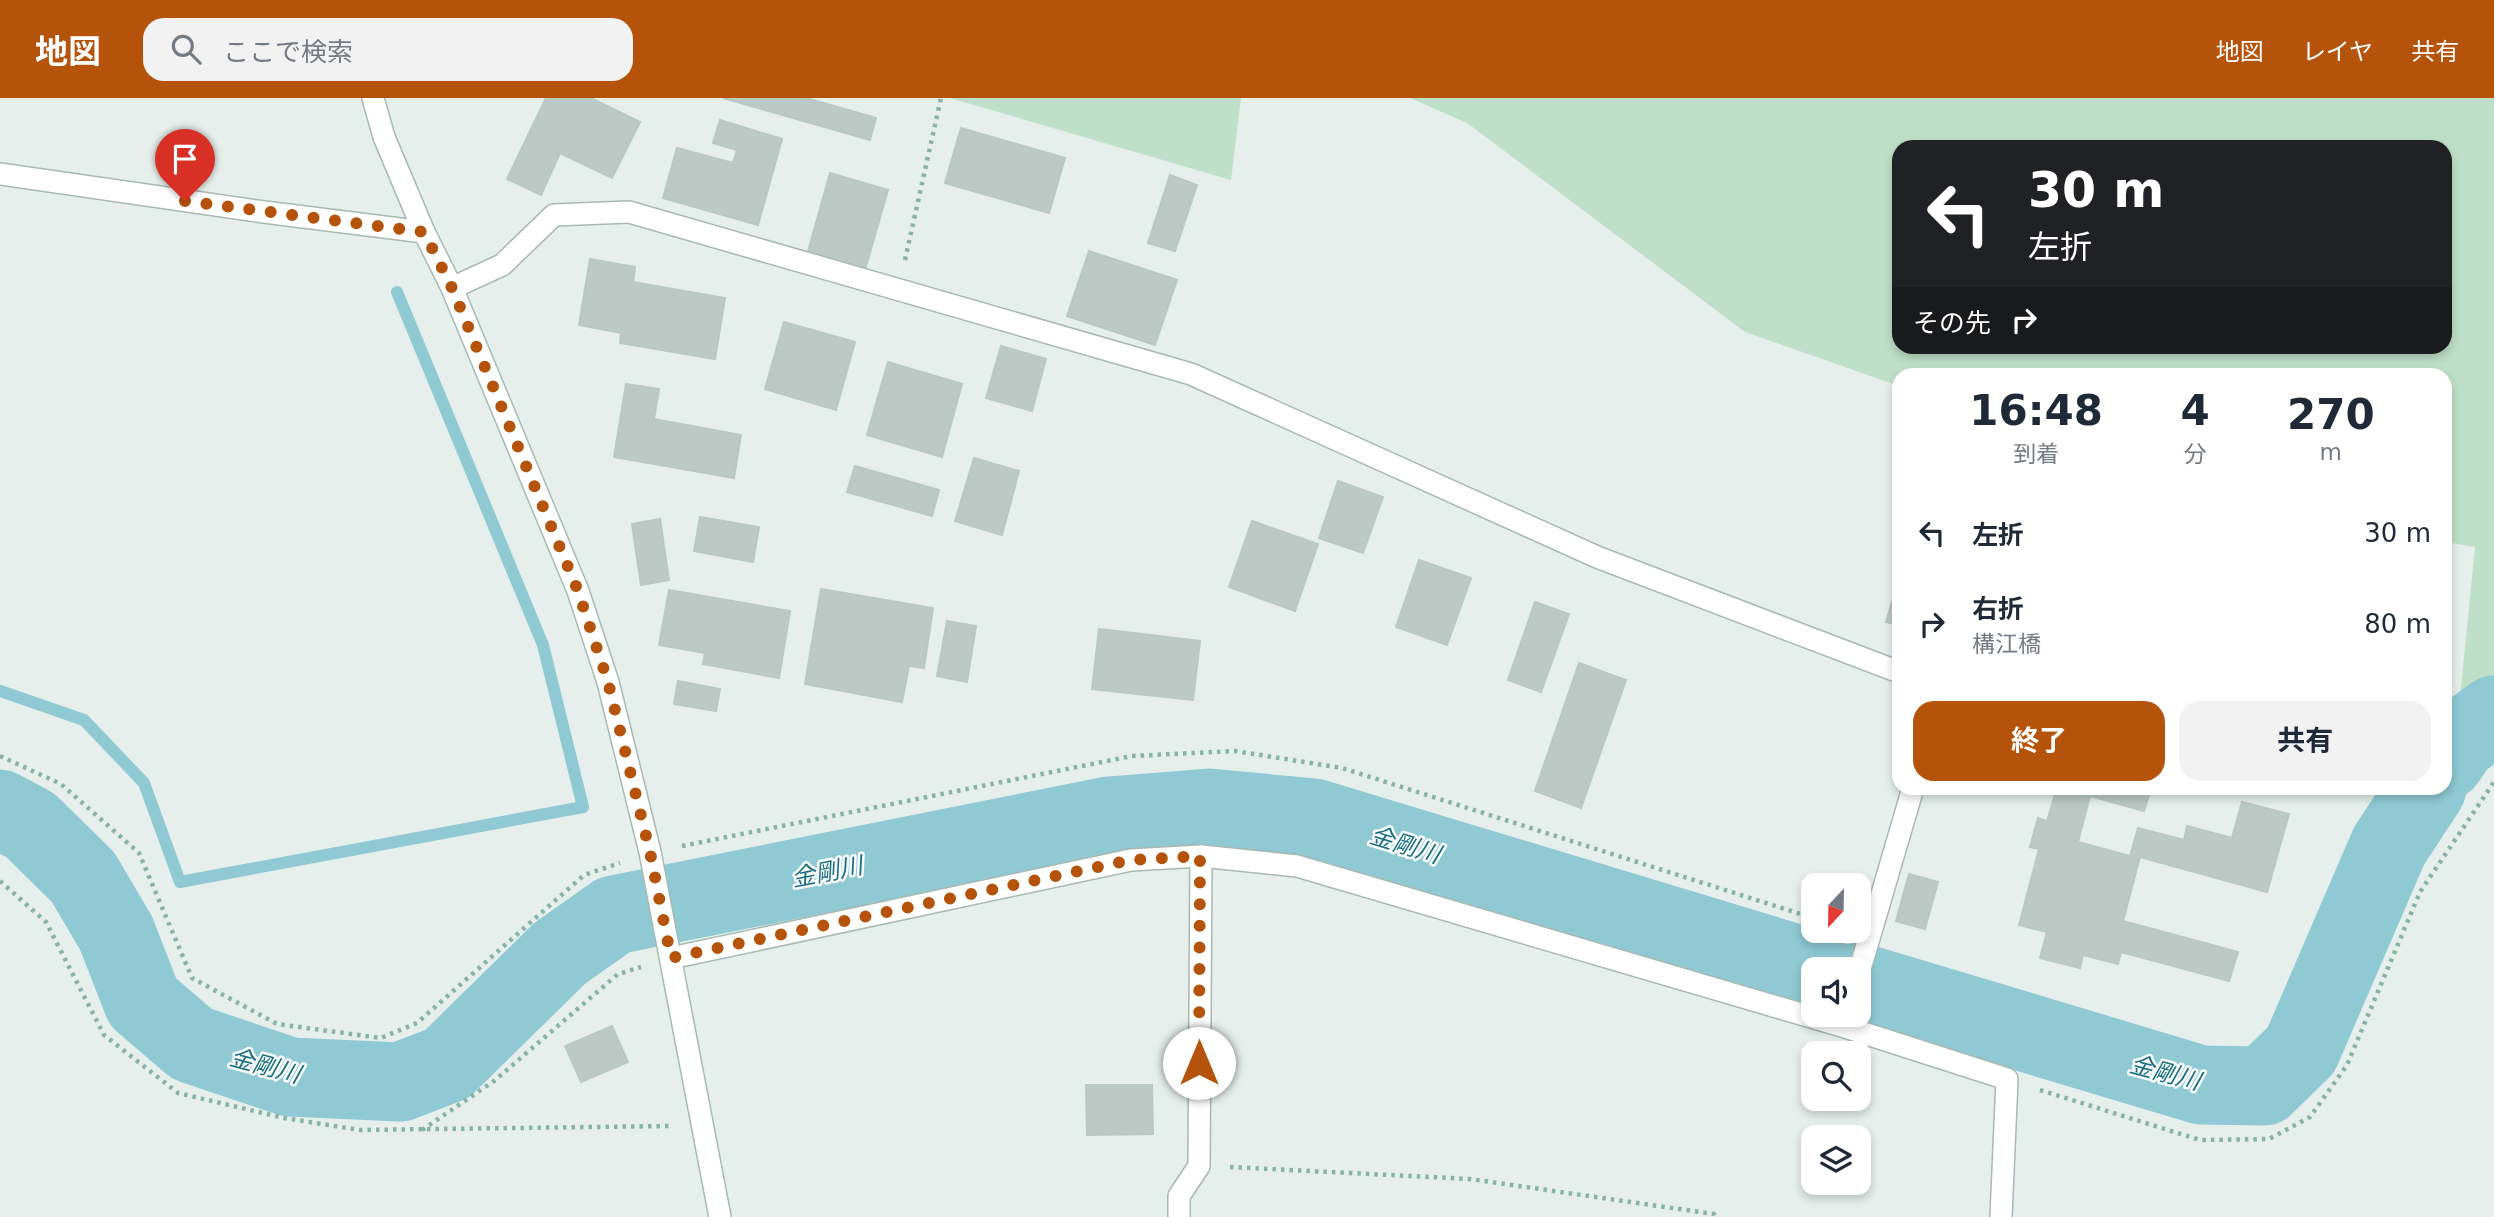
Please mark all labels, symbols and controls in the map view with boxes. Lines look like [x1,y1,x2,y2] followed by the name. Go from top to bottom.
[143,18,633,81] search box
[167,30,205,68] icon: search
[35,32,101,71] text: 地図
[223,37,353,67] text: ここで検索
[2216,38,2264,66] text: 地図
[2302,38,2373,66] text: レイヤ
[2411,38,2459,66] text: 共有
[155,129,215,201] pin
[166,140,204,178] icon: arrive
[2028,162,2164,219] text: 30 m
[1913,168,2004,259] icon: left
[2028,228,2092,266] text: 左折
[2005,301,2043,339] icon: right
[1913,308,1991,338] text: その先
[1969,386,2103,435] text: 16:48
[2180,386,2210,435] text: 4
[2287,390,2375,439] text: 270
[2320,439,2342,465] text: m
[2013,441,2059,467] text: 到着
[2184,441,2207,467] text: 分
[1913,514,1951,552] icon: left
[2364,518,2431,548] text: 30 m
[1972,520,2024,550] text: 左折
[1972,594,2024,624] text: 右折
[1913,605,1951,643] icon: right
[2364,609,2431,639] text: 80 m
[1972,631,2041,657] text: 構江橋
[1913,701,2165,781] button: 終了
[2179,701,2431,781] button: 共有
[1366,821,1446,870] water label: 金剛川
[789,851,868,893] water label: 金剛川
[1801,873,1871,943] north arrow
[1801,873,1871,1195] map controls
[1801,957,1871,1027] button: sound
[1162,1026,1236,1100] position arrow
[1801,1041,1871,1111] button: search
[227,1043,306,1090] water label: 金剛川
[2127,1050,2206,1097] water label: 金剛川
[1801,1125,1871,1195] button: layers

